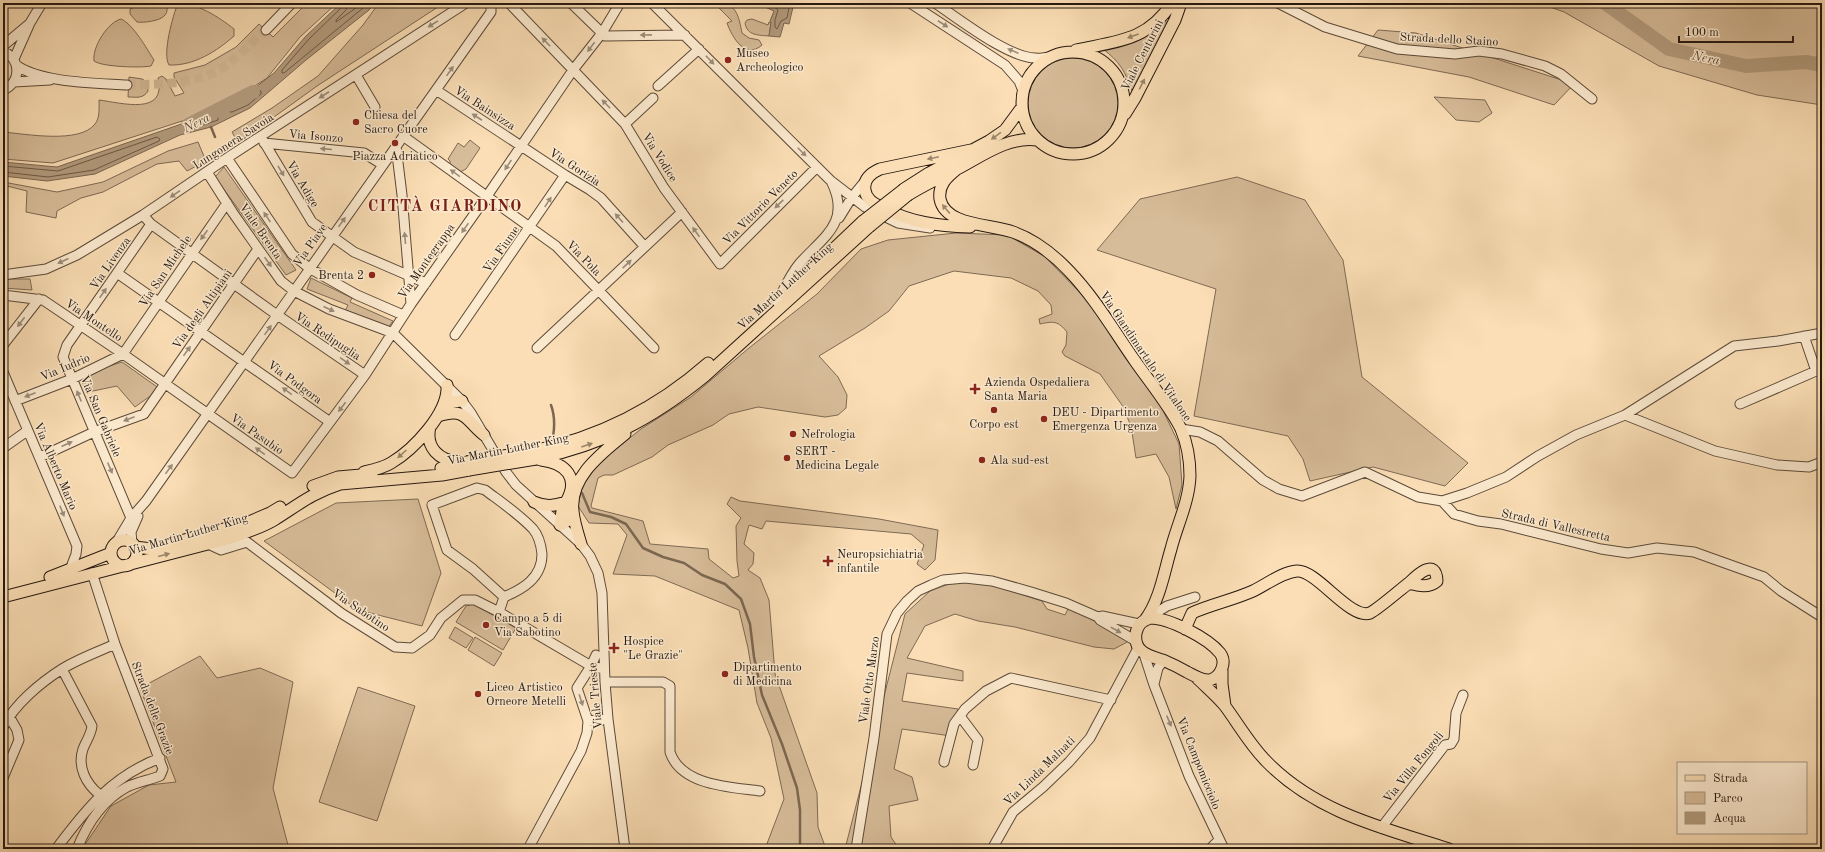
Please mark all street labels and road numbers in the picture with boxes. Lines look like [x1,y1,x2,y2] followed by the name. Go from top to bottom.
[1120,18,1166,93] street label: Viale Centurini
[1399,31,1499,49] street label: Strada dello Staino
[452,85,517,133] street label: Via Bainsizza
[191,111,276,172] street label: Lungonera Savoia
[288,129,344,145] street label: Via Isonzo
[639,131,679,185] street label: Via Vodice
[547,147,602,189] street label: Via Gorizia
[284,159,321,210] street label: Via Adige
[721,168,801,248] street label: Via Vittorio Veneto
[237,201,284,262] street label: Viale Brenta
[292,221,330,269] street label: Via Piave
[396,222,457,302] street label: Via Montegrappa
[481,224,523,275] street label: Via Fiume
[137,233,195,310] street label: Via San Michele
[88,235,133,292] street label: Via Livenza
[564,239,603,279] street label: Via Pola
[736,241,836,333] street label: Via Martin Luther King
[171,267,235,352] street label: Via degli Altipiani
[1097,289,1194,424] street label: Via Giandimartalo di Vitalone
[63,297,124,344] street label: Via Montello
[292,310,363,363] street label: Via Redipuglia
[39,352,92,384] street label: Via Iudrio
[265,359,324,407] street label: Via Podgora
[77,374,123,460] street label: Via San Gabriele
[228,412,285,457] street label: Via Pasubio
[31,421,79,512] street label: Via Alberto Mario
[446,432,571,468] street label: Via Martin Luther King
[1500,508,1611,544] street label: Strada di Vallestretta
[127,512,250,558] street label: Via Martin Luther King
[329,587,391,634] street label: Via Sabotino
[858,636,882,725] street label: Viale Otto Marzo
[129,660,176,757] street label: Strada delle Grazie
[587,661,605,730] street label: Viale Trieste
[1174,715,1222,811] street label: Via Campomicciolo
[1382,730,1446,805] street label: Via Villa Fongoli
[1002,735,1078,809] street label: Via Linda Malnati

